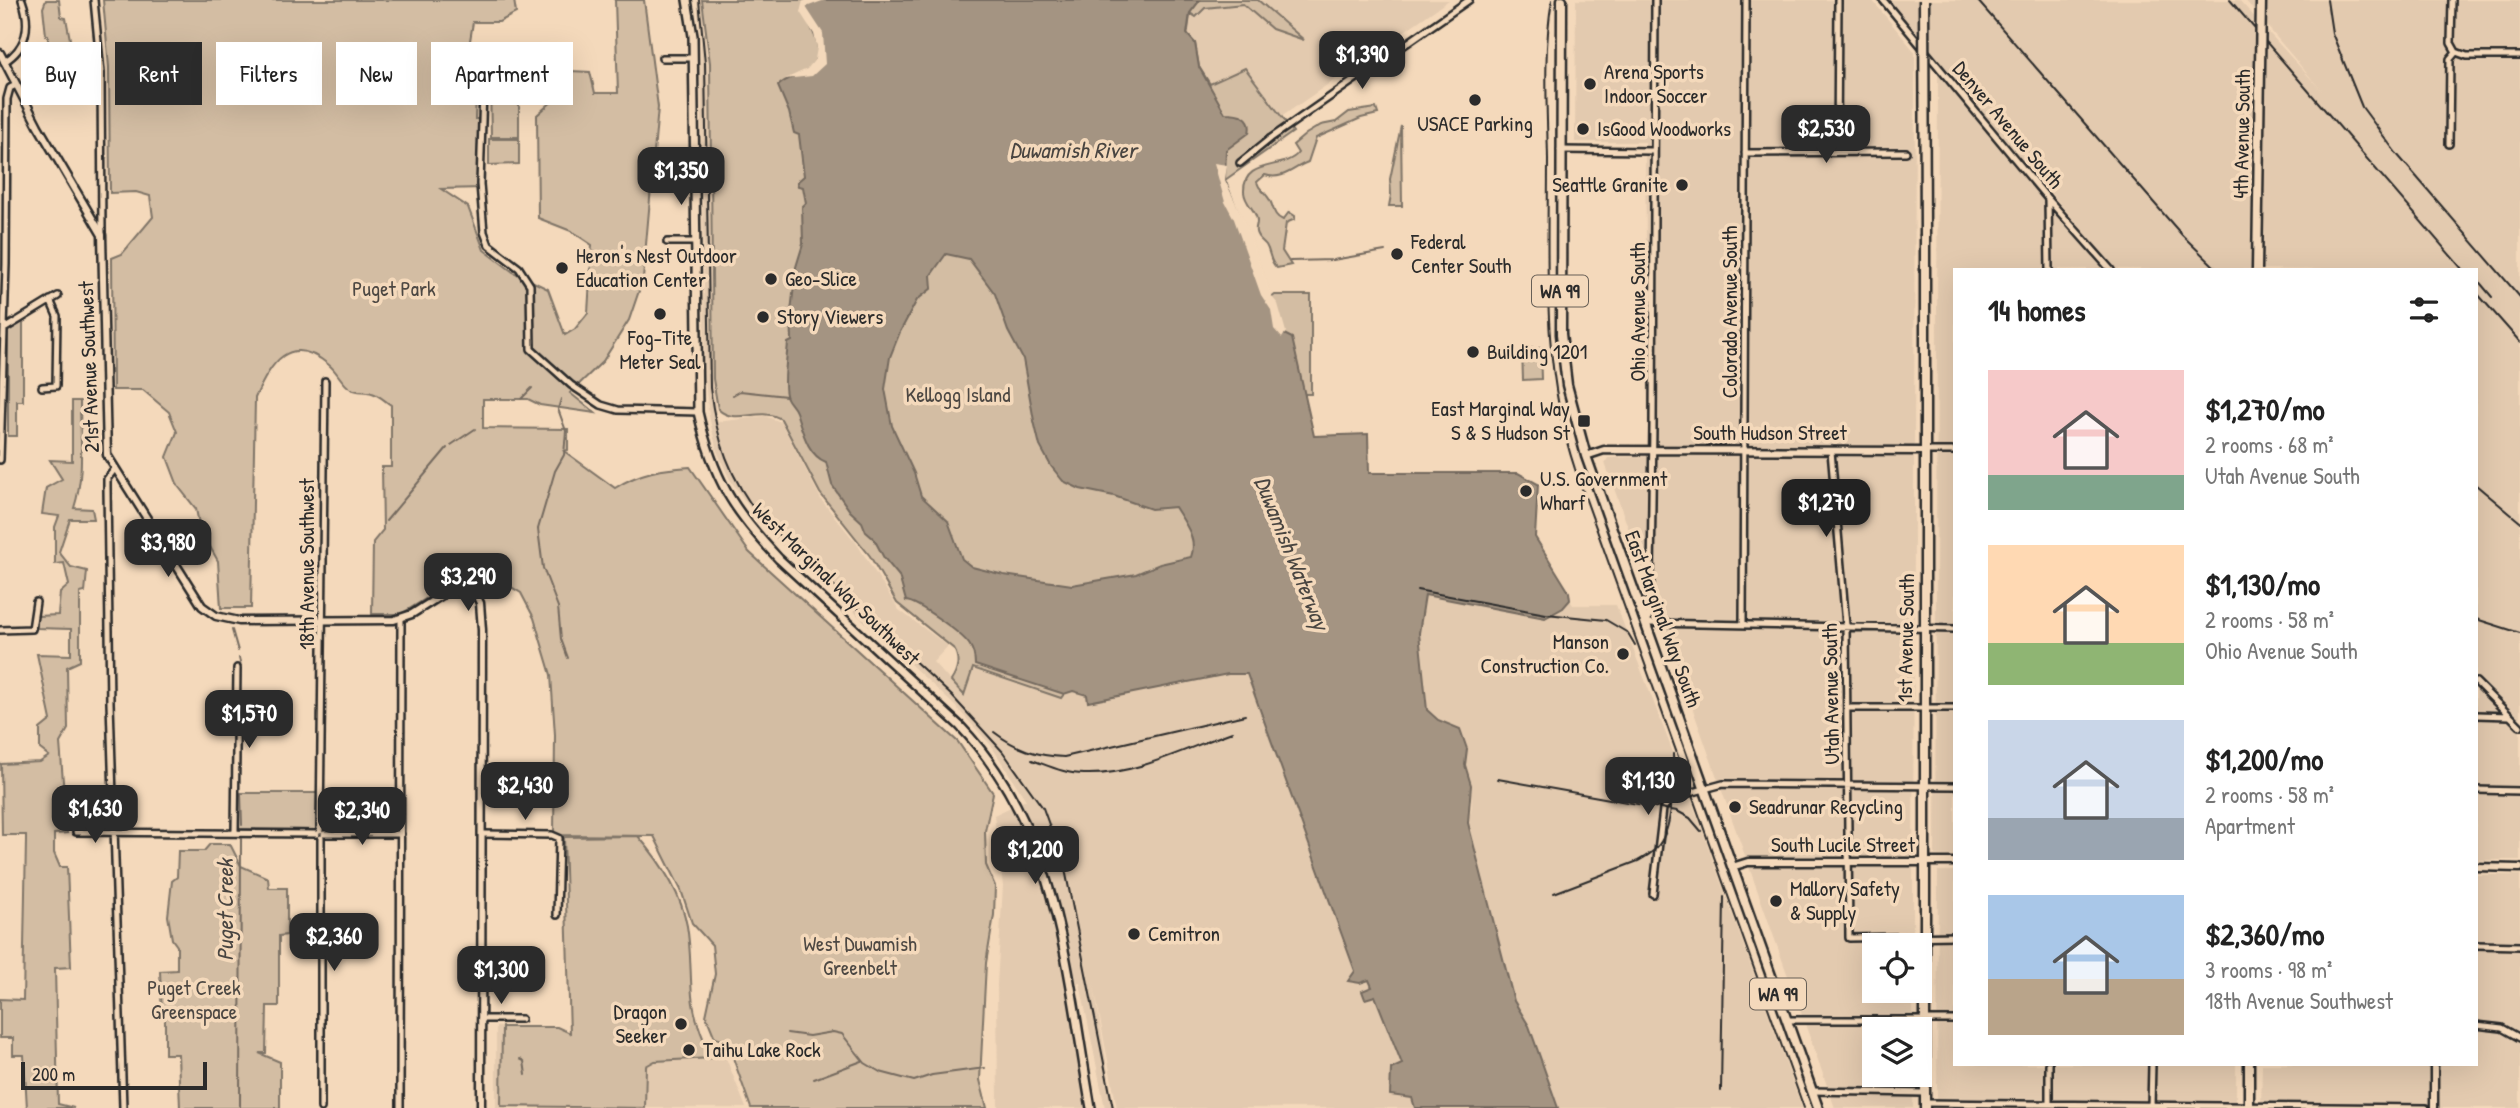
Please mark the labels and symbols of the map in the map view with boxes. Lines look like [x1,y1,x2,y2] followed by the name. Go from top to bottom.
[1305,32,1419,91] pin: $1,390
[1946,55,2070,195] street label: Denver Avenue South
[1604,57,1707,110] place label: Arena Sports Indoor Soccer
[2226,69,2257,199] street label: 4th Avenue South
[1582,76,1598,92] marker: Arena Sports Indoor Soccer
[1467,92,1483,108] marker: USACE Parking
[1769,106,1883,165] pin: $2,530
[1417,109,1533,138] place label: USACE Parking
[1597,114,1731,143] place label: IsGood Woodworks
[1575,121,1591,137] marker: IsGood Woodworks
[1009,134,1140,165] water label: Duwamish River
[624,148,738,207] pin: $1,350
[1552,170,1668,199] place label: Seattle Granite
[1674,177,1690,193] marker: Seattle Granite
[1715,226,1744,398] street label: Colorado Avenue South
[1410,227,1512,280] place label: Federal Center South
[576,241,737,294] place label: Heron's Nest Outdoor Education Center
[1623,242,1652,382] street label: Ohio Avenue South
[1389,246,1405,262] marker: Federal Center South
[554,260,570,276] marker: Heron's Nest Outdoor Education Center
[785,264,857,293] place label: Geo-Slice
[763,271,779,287] marker: Geo-Slice
[352,274,436,303] park label: Puget Park
[1532,276,1588,306] road number: WA 99
[71,280,106,453] street label: 21st Avenue Southwest
[777,302,883,331] place label: Story Viewers
[652,306,668,322] marker: Fog-Tite Meter Seal
[755,309,771,325] marker: Story Viewers
[619,323,701,376] place label: Fog-Tite Meter Seal
[1487,337,1587,366] place label: Building 1201
[1465,344,1481,360] marker: Building 1201
[906,380,1010,409] park label: Kellogg Island
[1431,394,1571,447] place label: East Marginal Way S & S Hudson St
[1576,413,1592,429] marker: East Marginal Way S & S Hudson St
[1693,418,1848,447] street label: South Hudson Street
[1540,464,1668,517] place label: U.S. Government Wharf
[1247,471,1338,637] water label: Duwamish Waterway
[292,477,321,650] street label: 18th Avenue Southwest
[1769,480,1883,539] pin: $1,270
[1518,483,1534,499] marker: U.S. Government Wharf
[746,496,927,672] street label: West Marginal Way Southwest
[111,520,225,579] pin: $3,980
[1618,526,1709,711] street label: East Marginal Way South
[411,554,525,613] pin: $3,290
[1890,573,1921,702] street label: 1st Avenue South
[1815,623,1846,765] street label: Utah Avenue South
[1480,627,1609,680] place label: Manson Construction Co.
[1615,646,1631,662] marker: Manson Construction Co.
[192,690,306,750] pin: $1,570
[1591,758,1705,817] pin: $1,130
[468,762,582,822] pin: $2,430
[38,786,152,845] pin: $1,630
[305,788,419,847] pin: $2,340
[1749,792,1903,821] place label: Seadrunar Recycling
[1727,799,1743,815] marker: Seadrunar Recycling
[978,826,1092,886] pin: $1,200
[1771,830,1916,859] street label: South Lucile Street
[209,856,241,961] water label: Puget Creek
[1790,874,1900,927] place label: Mallory Safety & Supply
[1768,893,1784,909] marker: Mallory Safety & Supply
[277,914,391,973] pin: $2,360
[1148,919,1220,948] place label: Cemitron
[1126,926,1142,942] marker: Cemitron
[803,929,917,982] park label: West Duwamish Greenbelt
[444,946,558,1006] pin: $1,300
[147,973,241,1026] park label: Puget Creek Greenspace
[1750,978,1806,1010] road number: WA 99
[613,997,667,1050] place label: Dragon Seeker
[673,1016,689,1032] marker: Dragon Seeker
[703,1035,821,1064] place label: Taihu Lake Rock
[681,1042,697,1058] marker: Taihu Lake Rock
[21,1059,206,1091] scale bar

